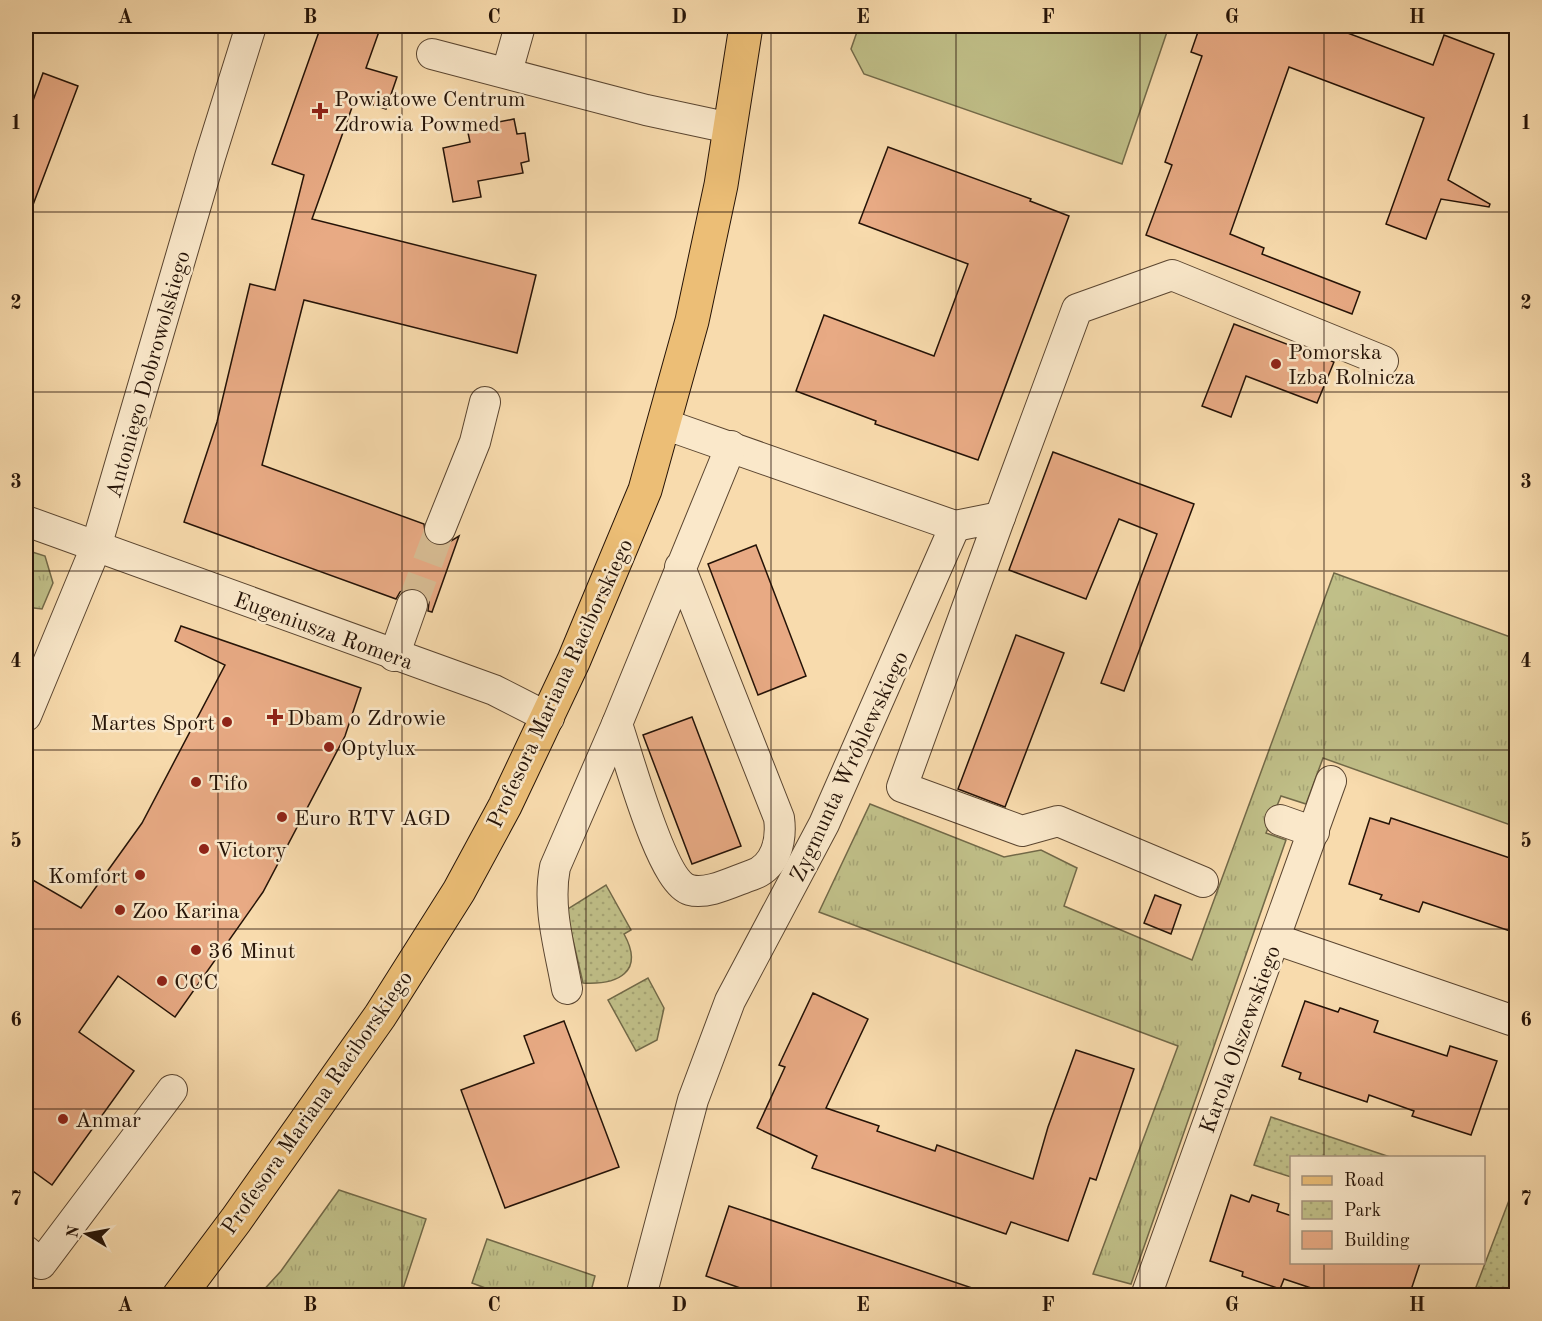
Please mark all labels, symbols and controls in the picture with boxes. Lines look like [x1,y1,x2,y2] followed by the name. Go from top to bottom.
[117,8,133,28] text: A
[303,8,317,28] text: B
[487,8,501,28] text: C
[671,8,687,28] text: D
[856,8,870,28] text: E
[1041,8,1055,28] text: F
[1225,8,1239,28] text: G
[1409,8,1425,28] text: H
[334,89,526,136] place label: Powiatowe Centrum Zdrowia Powmed
[311,102,329,120] marker: Powiatowe Centrum Zdrowia Powmed
[10,114,22,134] text: 1
[1520,114,1532,134] text: 1
[103,249,195,501] street label: Antoniego Dobrowolskiego
[10,294,22,314] text: 2
[1520,294,1532,314] text: 2
[1288,342,1415,389] place label: Pomorska Izba Rolnicza
[1269,357,1283,371] marker: Pomorska Izba Rolnicza
[10,473,22,493] text: 3
[1520,473,1532,493] text: 3
[484,536,638,832] street label: Profesora Mariana Raciborskiego
[231,589,416,675] street label: Eugeniusza Romera
[787,648,913,885] street label: Zygmunta Wróblewskiego
[10,652,22,672] text: 4
[1520,652,1532,672] text: 4
[287,708,446,730] place label: Dbam o Zdrowie
[268,710,282,724] marker: Dbam o Zdrowie
[90,713,215,735] place label: Martes Sport
[220,715,234,729] marker: Martes Sport
[341,738,416,760] place label: Optylux
[322,740,336,754] marker: Optylux
[208,773,248,795] place label: Tifo
[189,775,203,789] marker: Tifo
[294,808,450,830] place label: Euro RTV AGD
[275,810,289,824] marker: Euro RTV AGD
[10,831,22,852] text: 5
[1520,831,1532,852] text: 5
[216,840,287,862] place label: Victory
[197,842,211,856] marker: Victory
[48,866,128,888] place label: Komfort
[133,868,147,882] marker: Komfort
[132,901,240,923] place label: Zoo Karina
[113,903,127,917] marker: Zoo Karina
[208,941,295,963] place label: 36 Minut
[189,943,203,957] marker: 36 Minut
[1197,943,1285,1136] street label: Karola Olszewskiego
[218,967,417,1239] street label: Profesora Mariana Raciborskiego
[174,972,218,994] place label: CCC
[155,974,169,988] marker: CCC
[10,1011,22,1031] text: 6
[1520,1011,1532,1031] text: 6
[75,1110,141,1132] place label: Anmar
[56,1112,70,1126] marker: Anmar
[1290,1156,1485,1264] legend
[1344,1172,1384,1190] text: Road
[10,1190,22,1210] text: 7
[1520,1190,1532,1210] text: 7
[1344,1202,1381,1220] text: Park
[57,1204,117,1264] north arrow
[65,1224,83,1239] text: N
[1344,1232,1410,1250] text: Building
[117,1296,133,1316] text: A
[303,1296,317,1316] text: B
[487,1296,501,1316] text: C
[671,1296,687,1316] text: D
[856,1296,870,1316] text: E
[1041,1296,1055,1316] text: F
[1225,1296,1239,1316] text: G
[1409,1296,1425,1316] text: H

